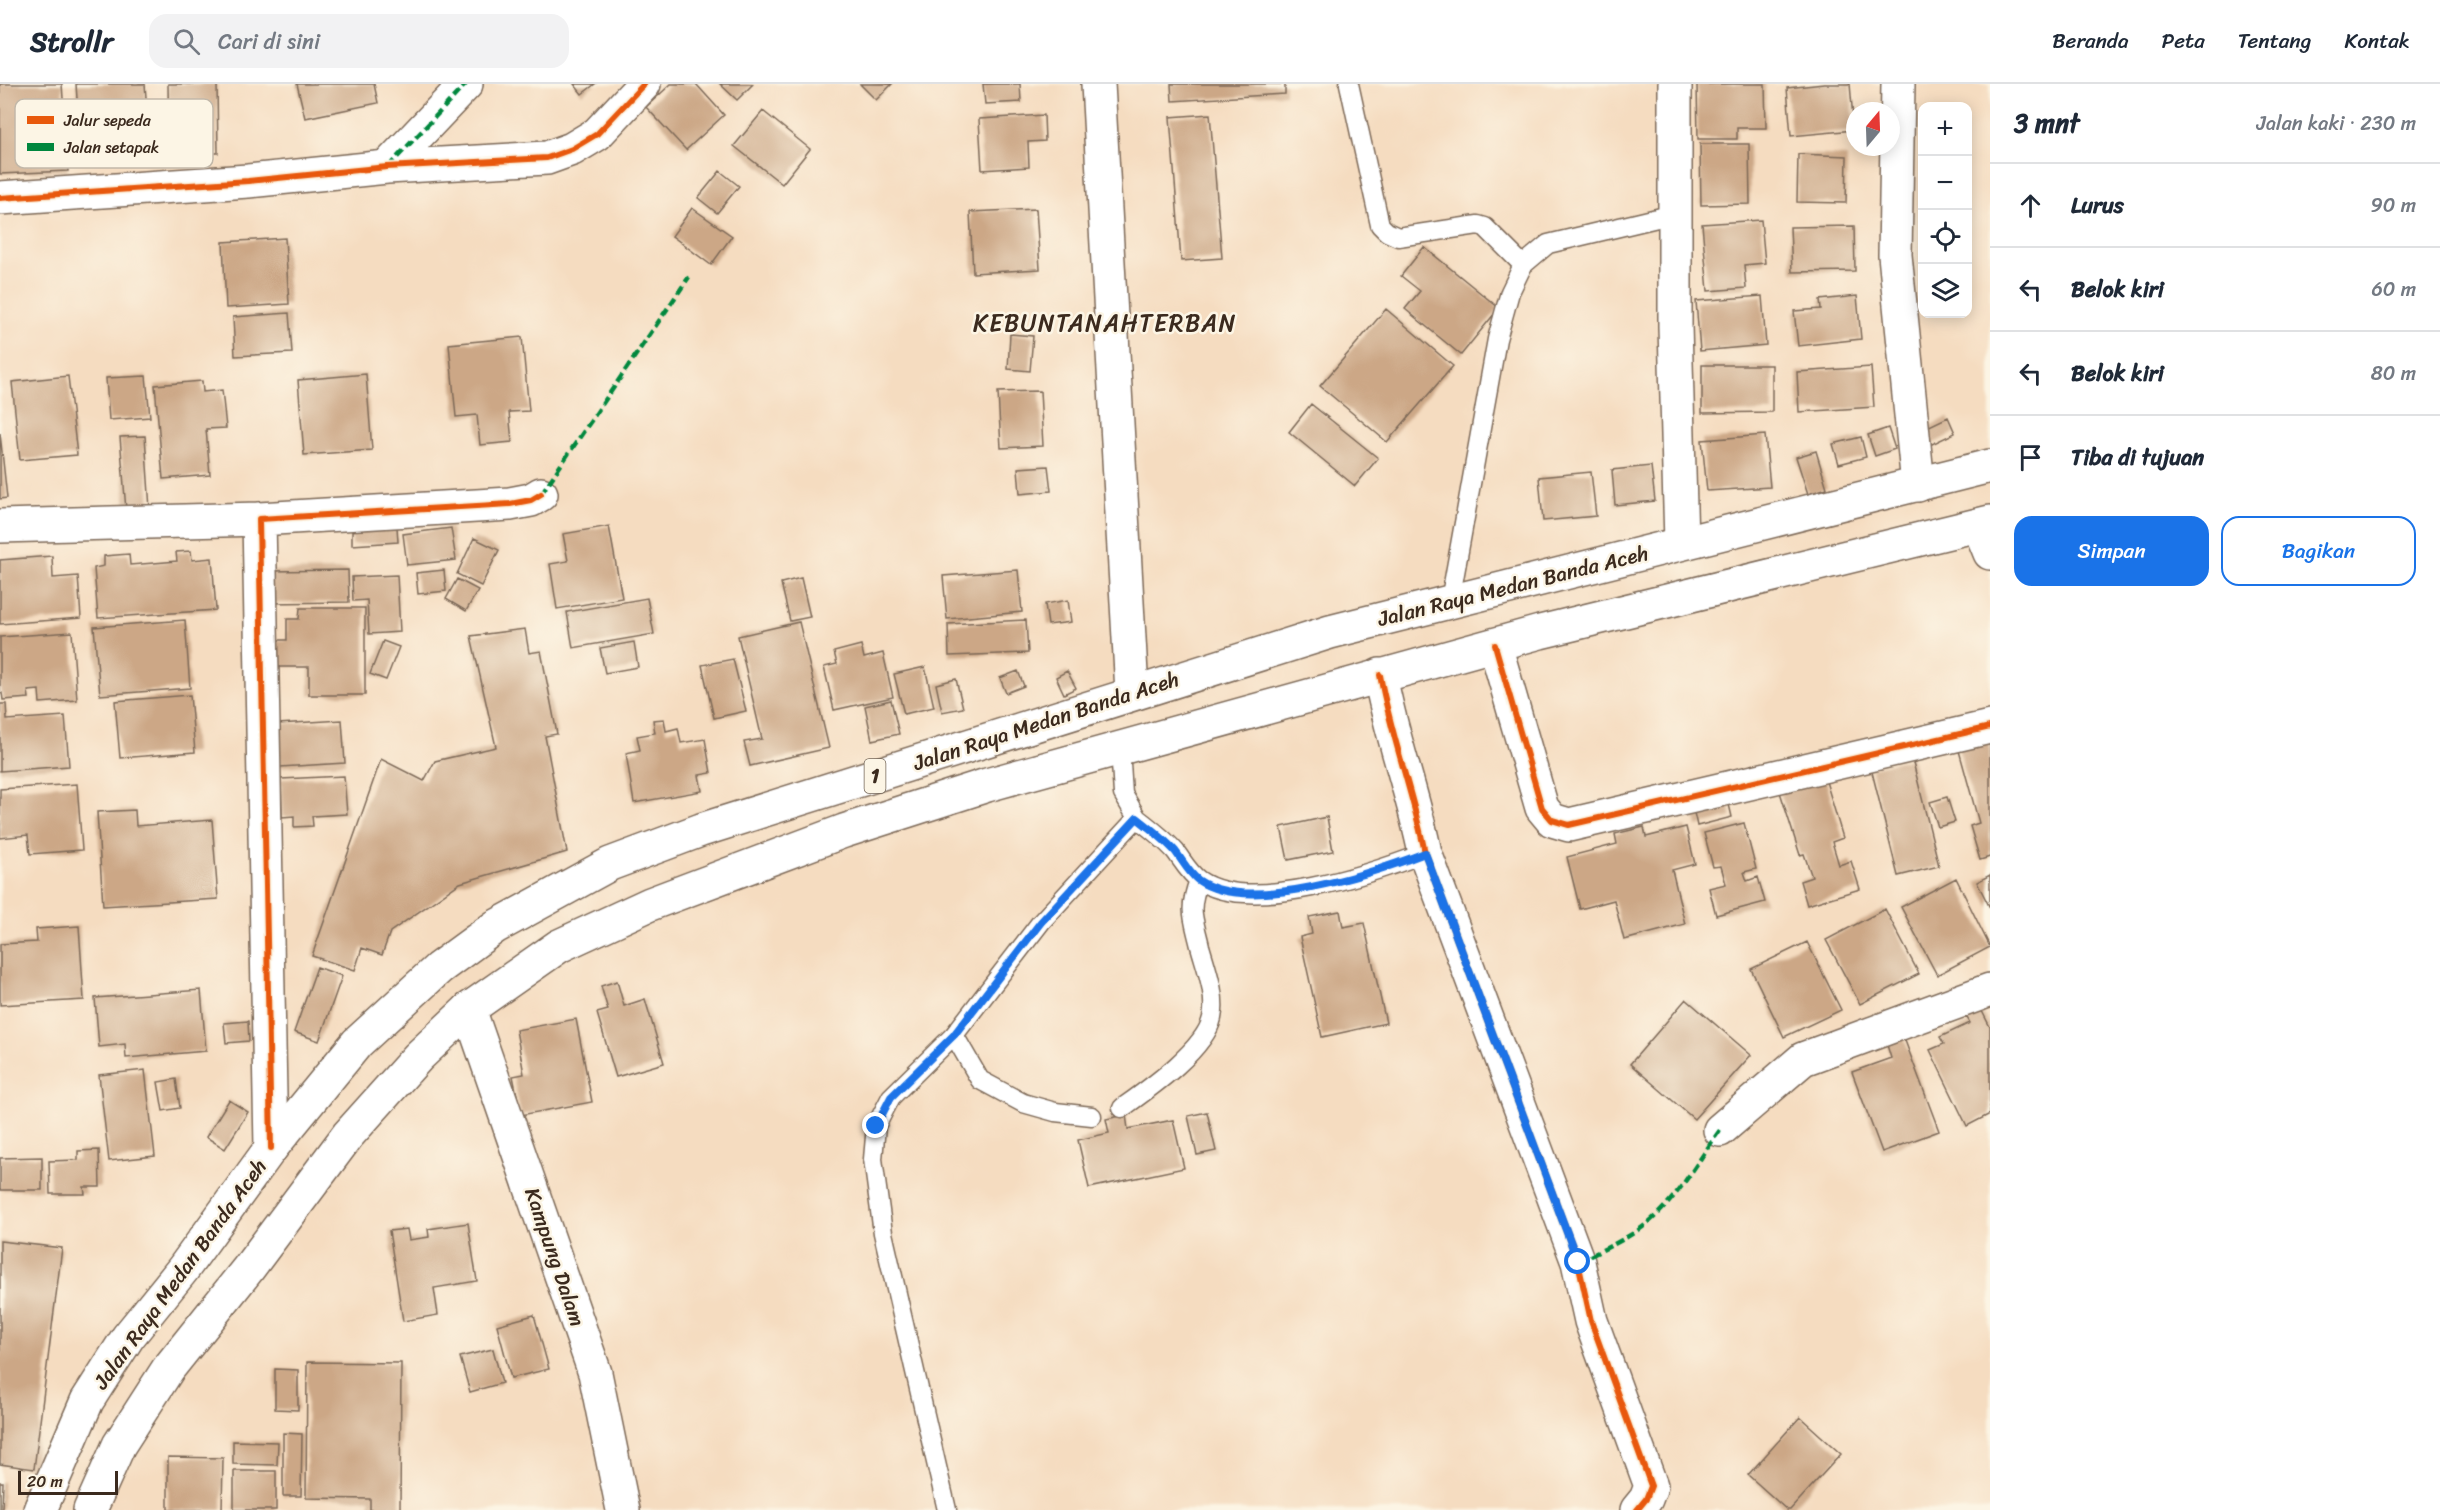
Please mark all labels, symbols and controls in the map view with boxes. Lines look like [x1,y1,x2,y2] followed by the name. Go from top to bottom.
[149,14,569,68] search box
[30,17,113,66] text: Strollr
[218,22,320,61] text: Cari di sini
[2052,22,2128,60] text: Beranda
[2161,22,2205,60] text: Peta
[2238,22,2311,60] text: Tentang
[2344,22,2410,60] text: Kontak
[170,25,203,58] icon: search
[15,99,213,168] legend
[2014,100,2080,146] text: 3 mnt
[1846,102,1900,156] north arrow
[1918,102,1972,318] map controls
[1918,102,1972,156] button: +
[63,106,152,135] text: Jalur sepeda
[2257,106,2416,141] text: Jalan kaki · 230 m
[63,133,159,162] text: Jalan setapak
[1918,156,1972,210] button: −
[2071,186,2124,225] text: Lurus
[2371,188,2416,223] text: 90 m
[2014,189,2047,222] icon: ahead
[1918,210,1972,264] button: locate
[1918,264,1972,318] button: layers
[2071,270,2164,309] text: Belok kiri
[2371,272,2416,307] text: 60 m
[2014,273,2047,306] icon: left
[973,302,1237,344] district label: KEBUNTANAHTERBAN
[2071,354,2164,393] text: Belok kiri
[2371,356,2416,391] text: 80 m
[2014,357,2047,390] icon: left
[2071,438,2204,477] text: Tiba di tujuan
[2014,441,2047,474] icon: arrive
[2014,516,2209,586] button: Simpan
[2221,516,2416,586] button: Bagikan
[1373,534,1652,638] street label: Jalan Raya Medan Banda Aceh
[907,660,1184,782] street label: Jalan Raya Medan Banda Aceh
[864,759,886,793] road number: 1
[862,1112,888,1138] route end
[82,1151,277,1398] street label: Jalan Raya Medan Banda Aceh
[513,1182,597,1332] street label: Kampung Dalam
[1564,1248,1590,1274] route start
[27,1467,63,1496] text: 20 m
[18,1468,118,1496] scale bar

